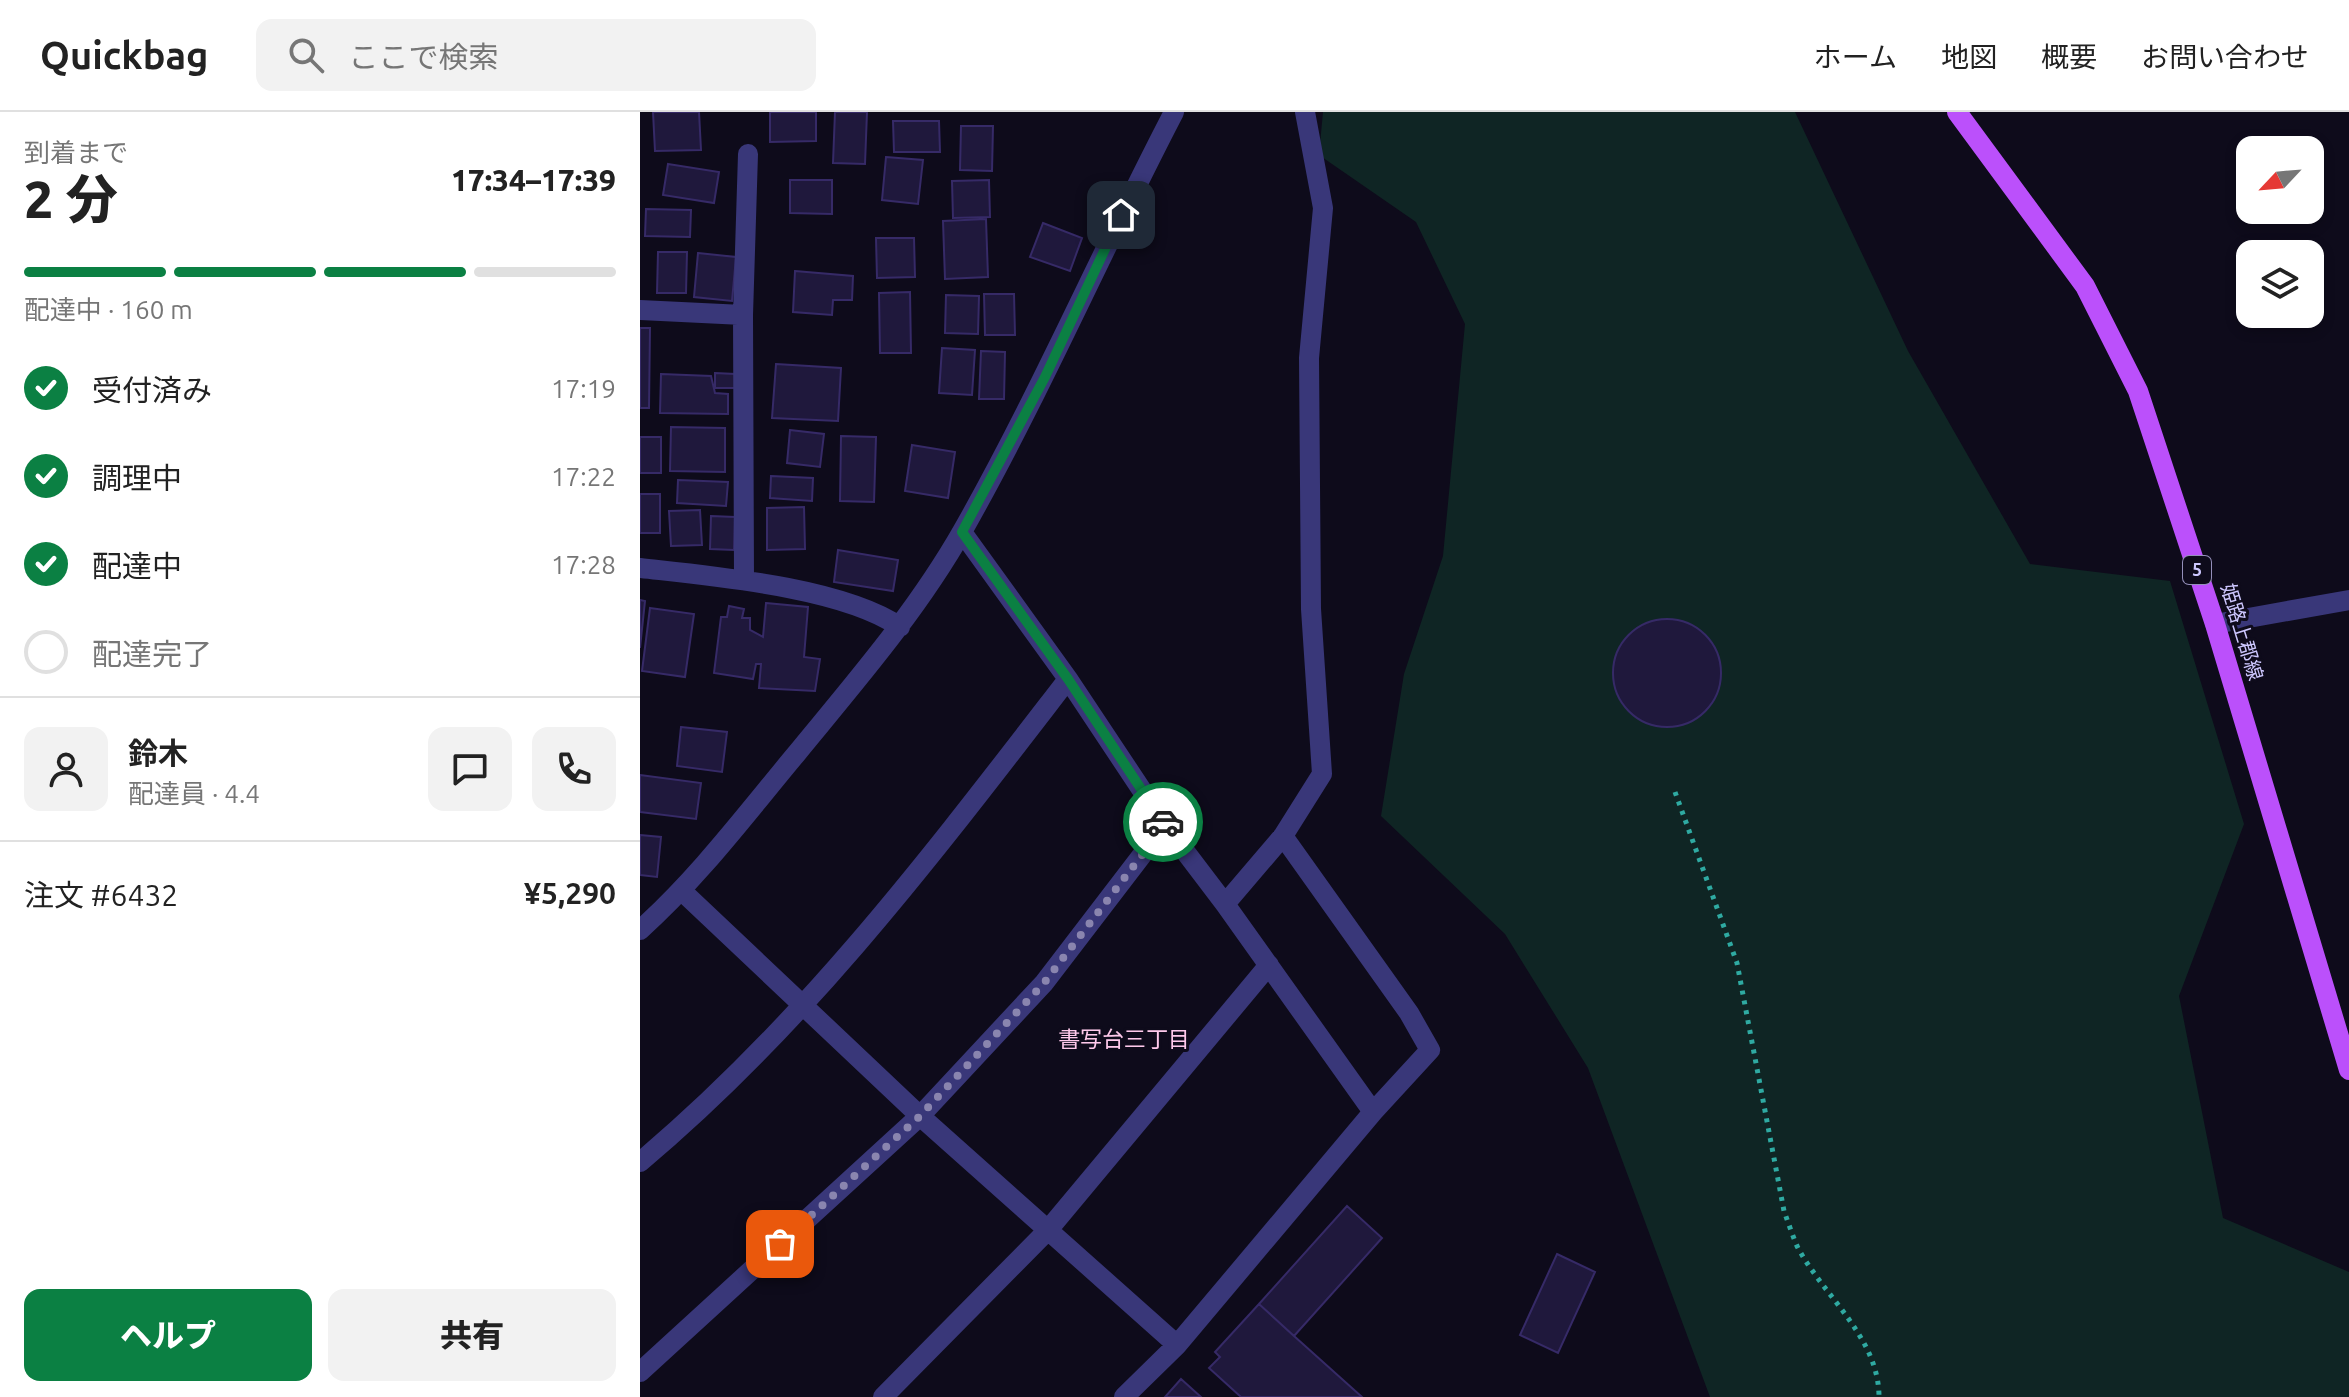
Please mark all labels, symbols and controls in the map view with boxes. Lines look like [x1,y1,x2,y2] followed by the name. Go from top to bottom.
[256,19,816,91] search box
[284,33,328,77] icon: search
[40,34,208,76] text: Quickbag
[348,40,498,74] text: ここで検索
[1814,41,1897,72] text: ホーム
[1941,41,1997,72] text: 地図
[2041,41,2097,72] text: 概要
[2141,41,2309,72] text: お問い合わせ
[2236,136,2324,224] north arrow
[2236,136,2324,328] map controls
[24,138,128,167] text: 到着まで
[451,163,616,197] text: 17:34–17:39
[24,170,118,228] text: 2 分
[1087,181,1155,249] pin
[1099,193,1143,237] icon: home
[2236,240,2324,328] button: layers
[24,295,193,324] text: 配達中 · 160 m
[24,366,68,410] icon: check
[92,373,212,407] text: 受付済み
[551,374,616,403] text: 17:19
[24,454,68,498] icon: check
[92,461,182,495] text: 調理中
[551,462,616,491] text: 17:22
[24,542,68,586] icon: check
[92,549,182,583] text: 配達中
[551,550,616,579] text: 17:28
[2183,556,2211,584] road number: 5
[2217,581,2268,683] street label: 姫路上郡線
[92,637,212,671] text: 配達完了
[24,727,108,811] button: person
[428,727,512,811] button: chat
[532,727,616,811] button: phone
[128,736,188,770] text: 鈴木
[128,779,260,808] text: 配達員 · 4.4
[1123,782,1203,862] courier
[1141,800,1185,844] icon: car
[524,876,616,910] text: ¥5,290
[24,878,178,912] text: 注文 #6432
[1058,1026,1190,1051] district label: 書写台三丁目
[746,1210,814,1278] pin
[758,1222,802,1266] icon: bag
[24,1289,312,1381] button: ヘルプ
[328,1289,616,1381] button: 共有

